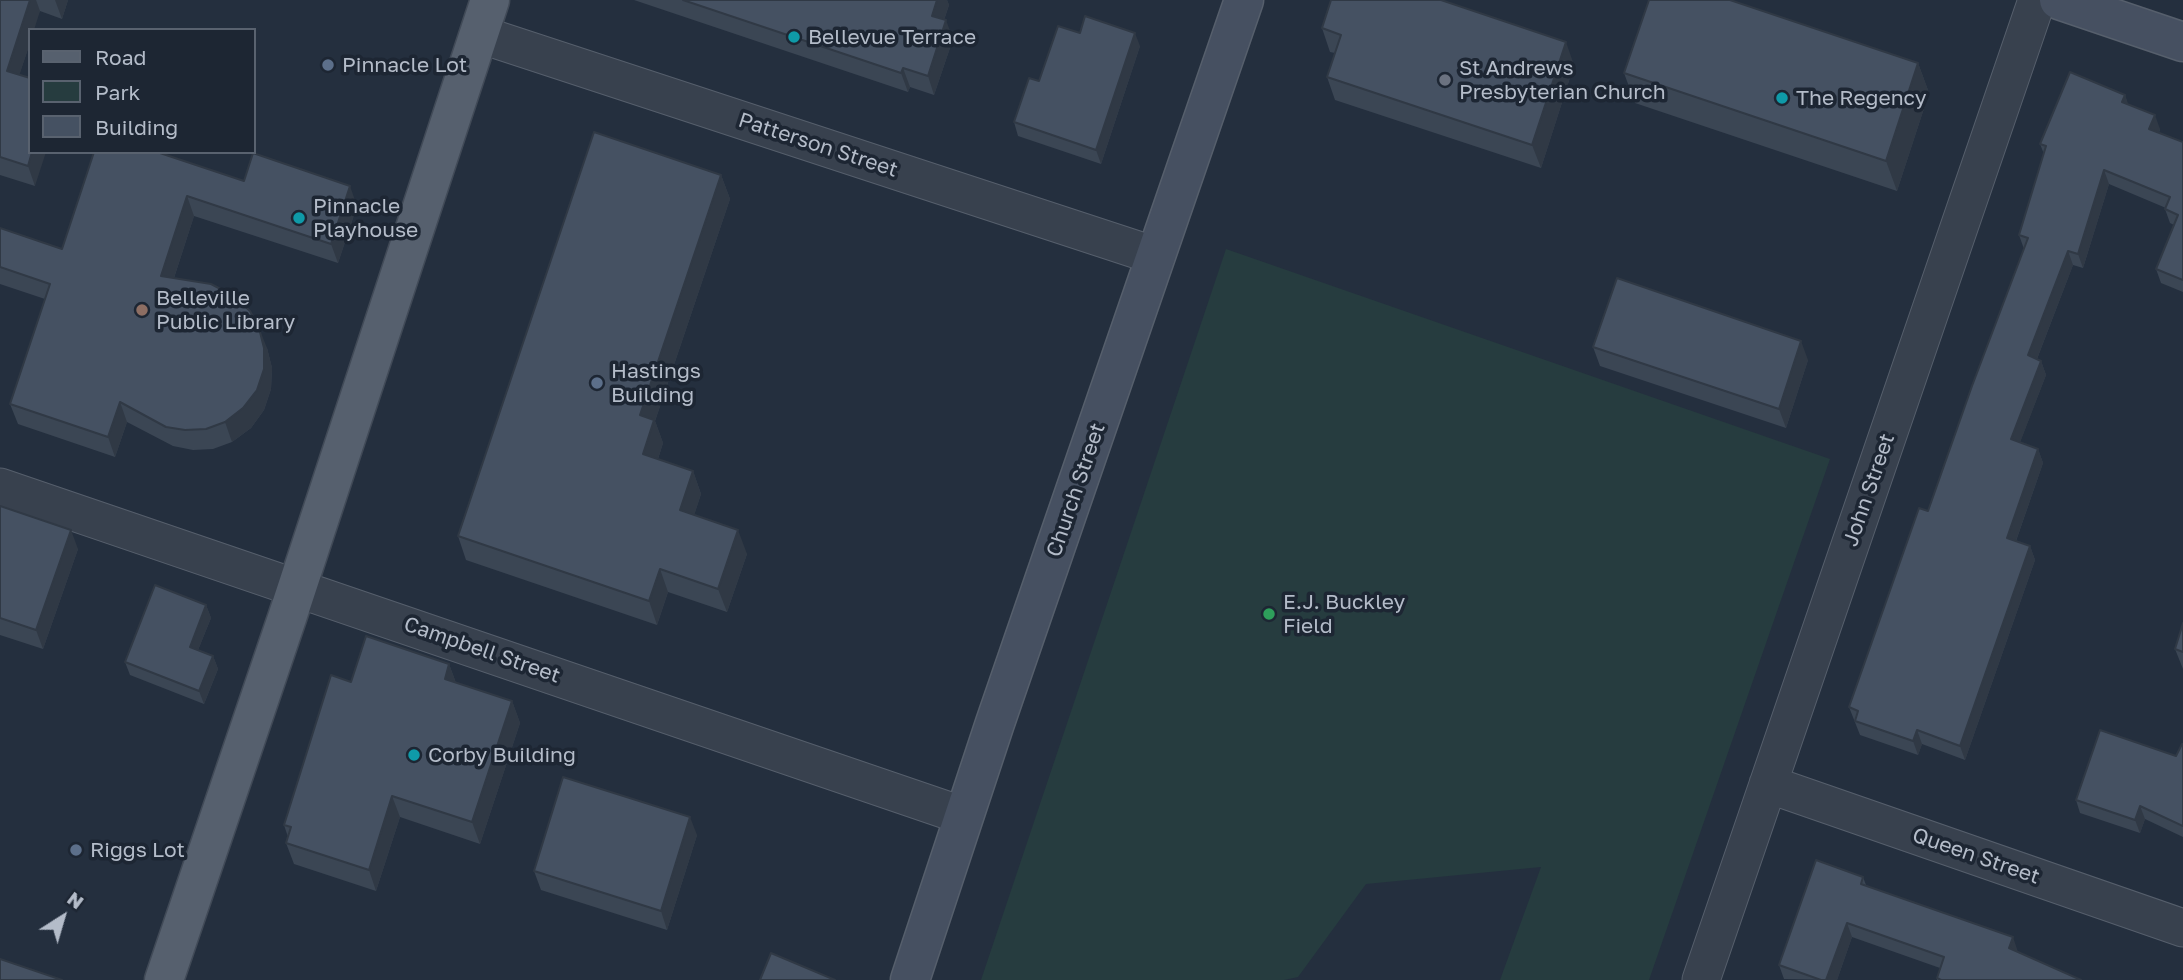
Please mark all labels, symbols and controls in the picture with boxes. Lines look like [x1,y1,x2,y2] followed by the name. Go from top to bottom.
[808,24,976,50] place label: Bellevue Terrace
[28,28,256,154] legend
[786,29,802,45] marker: Bellevue Terrace
[95,44,146,70] text: Road
[342,52,467,78] place label: Pinnacle Lot
[1459,55,1666,105] place label: St Andrews Presbyterian Church
[320,57,336,73] marker: Pinnacle Lot
[1437,72,1453,88] marker: St Andrews Presbyterian Church
[95,79,140,105] text: Park
[1796,85,1926,111] place label: The Regency
[1774,90,1790,106] marker: The Regency
[735,107,901,183] street label: Patterson Street
[95,114,178,140] text: Building
[313,193,418,243] place label: Pinnacle Playhouse
[291,210,307,226] marker: Pinnacle Playhouse
[156,285,295,335] place label: Belleville Public Library
[134,302,150,318] marker: Belleville Public Library
[611,358,701,408] place label: Hastings Building
[589,375,605,391] marker: Hastings Building
[1041,420,1111,560] street label: Church Street
[1838,430,1900,550] street label: John Street
[1283,589,1405,639] place label: E.J. Buckley Field
[1261,606,1277,622] marker: E.J. Buckley Field
[401,611,563,689] street label: Campbell Street
[428,742,576,768] place label: Corby Building
[406,747,422,763] marker: Corby Building
[1909,822,2043,890] street label: Queen Street
[90,837,185,863] place label: Riggs Lot
[68,842,84,858] marker: Riggs Lot
[28,882,98,952] north arrow
[63,886,89,913] text: N

